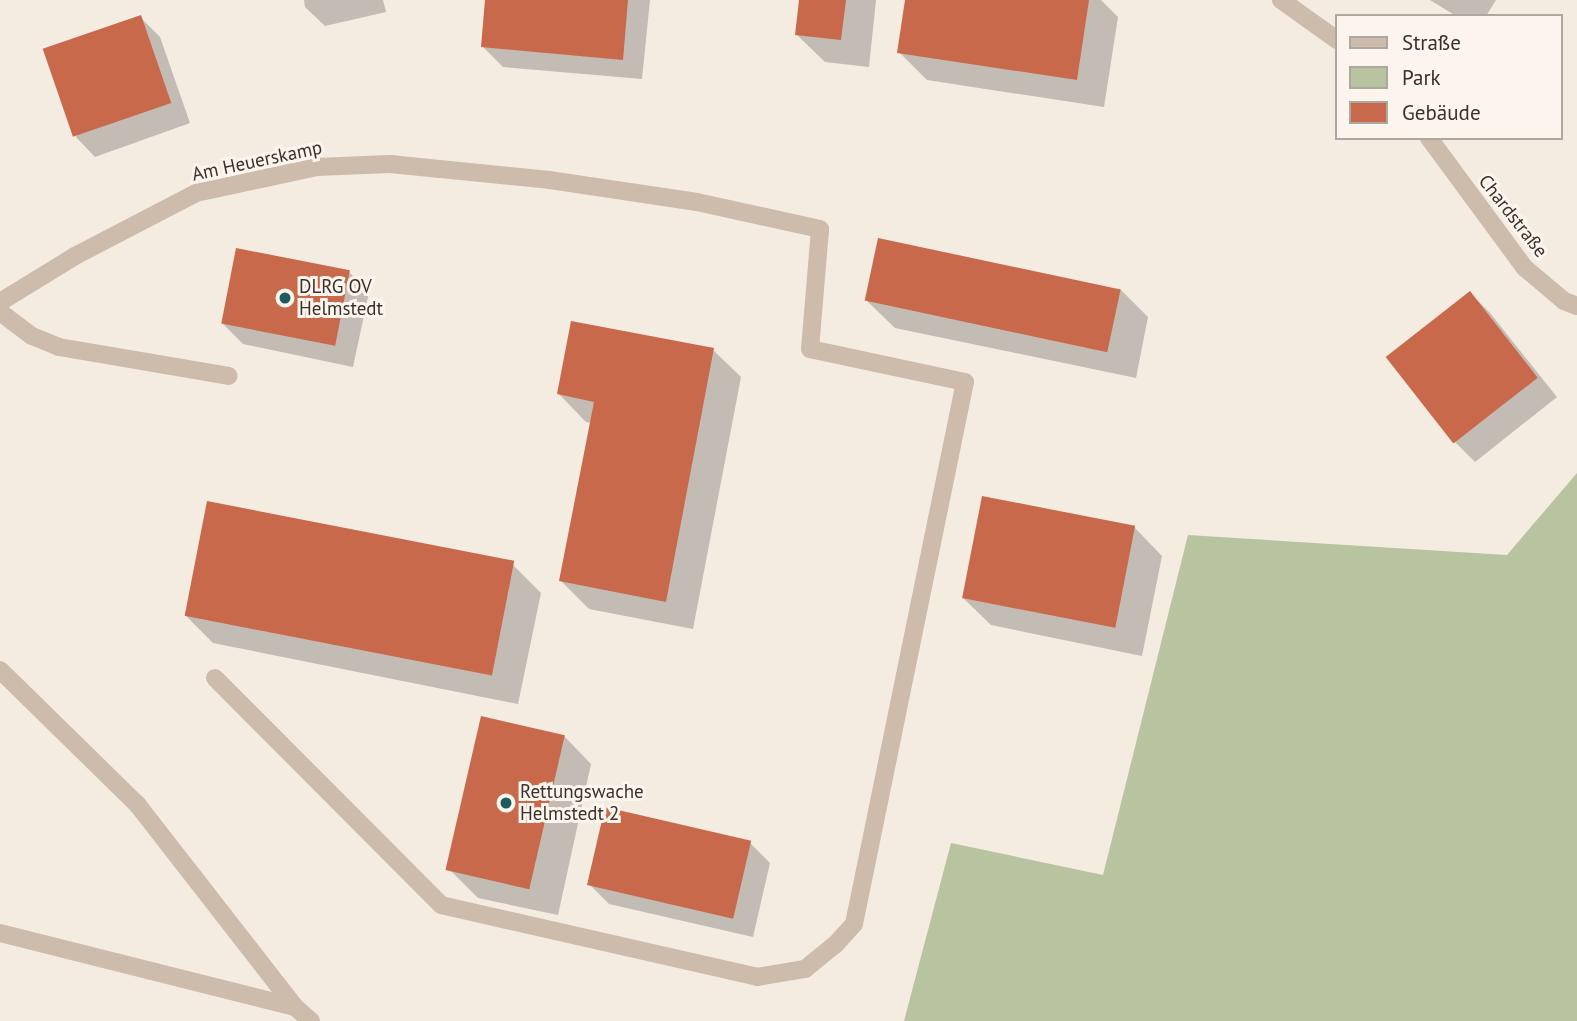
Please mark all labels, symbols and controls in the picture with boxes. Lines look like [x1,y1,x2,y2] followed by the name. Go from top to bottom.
[1336,14,1563,140] legend
[1402,29,1461,56] text: Straße
[1402,64,1441,91] text: Park
[1402,99,1481,126] text: Gebäude
[190,136,324,186] street label: Am Heuerskamp
[1474,170,1552,262] street label: Chardstraße
[299,276,383,320] place label: DLRG OV Helmstedt
[277,290,293,306] marker: DLRG OV Helmstedt
[520,781,644,825] place label: Rettungswache Helmstedt 2
[498,795,514,811] marker: Rettungswache Helmstedt 2

